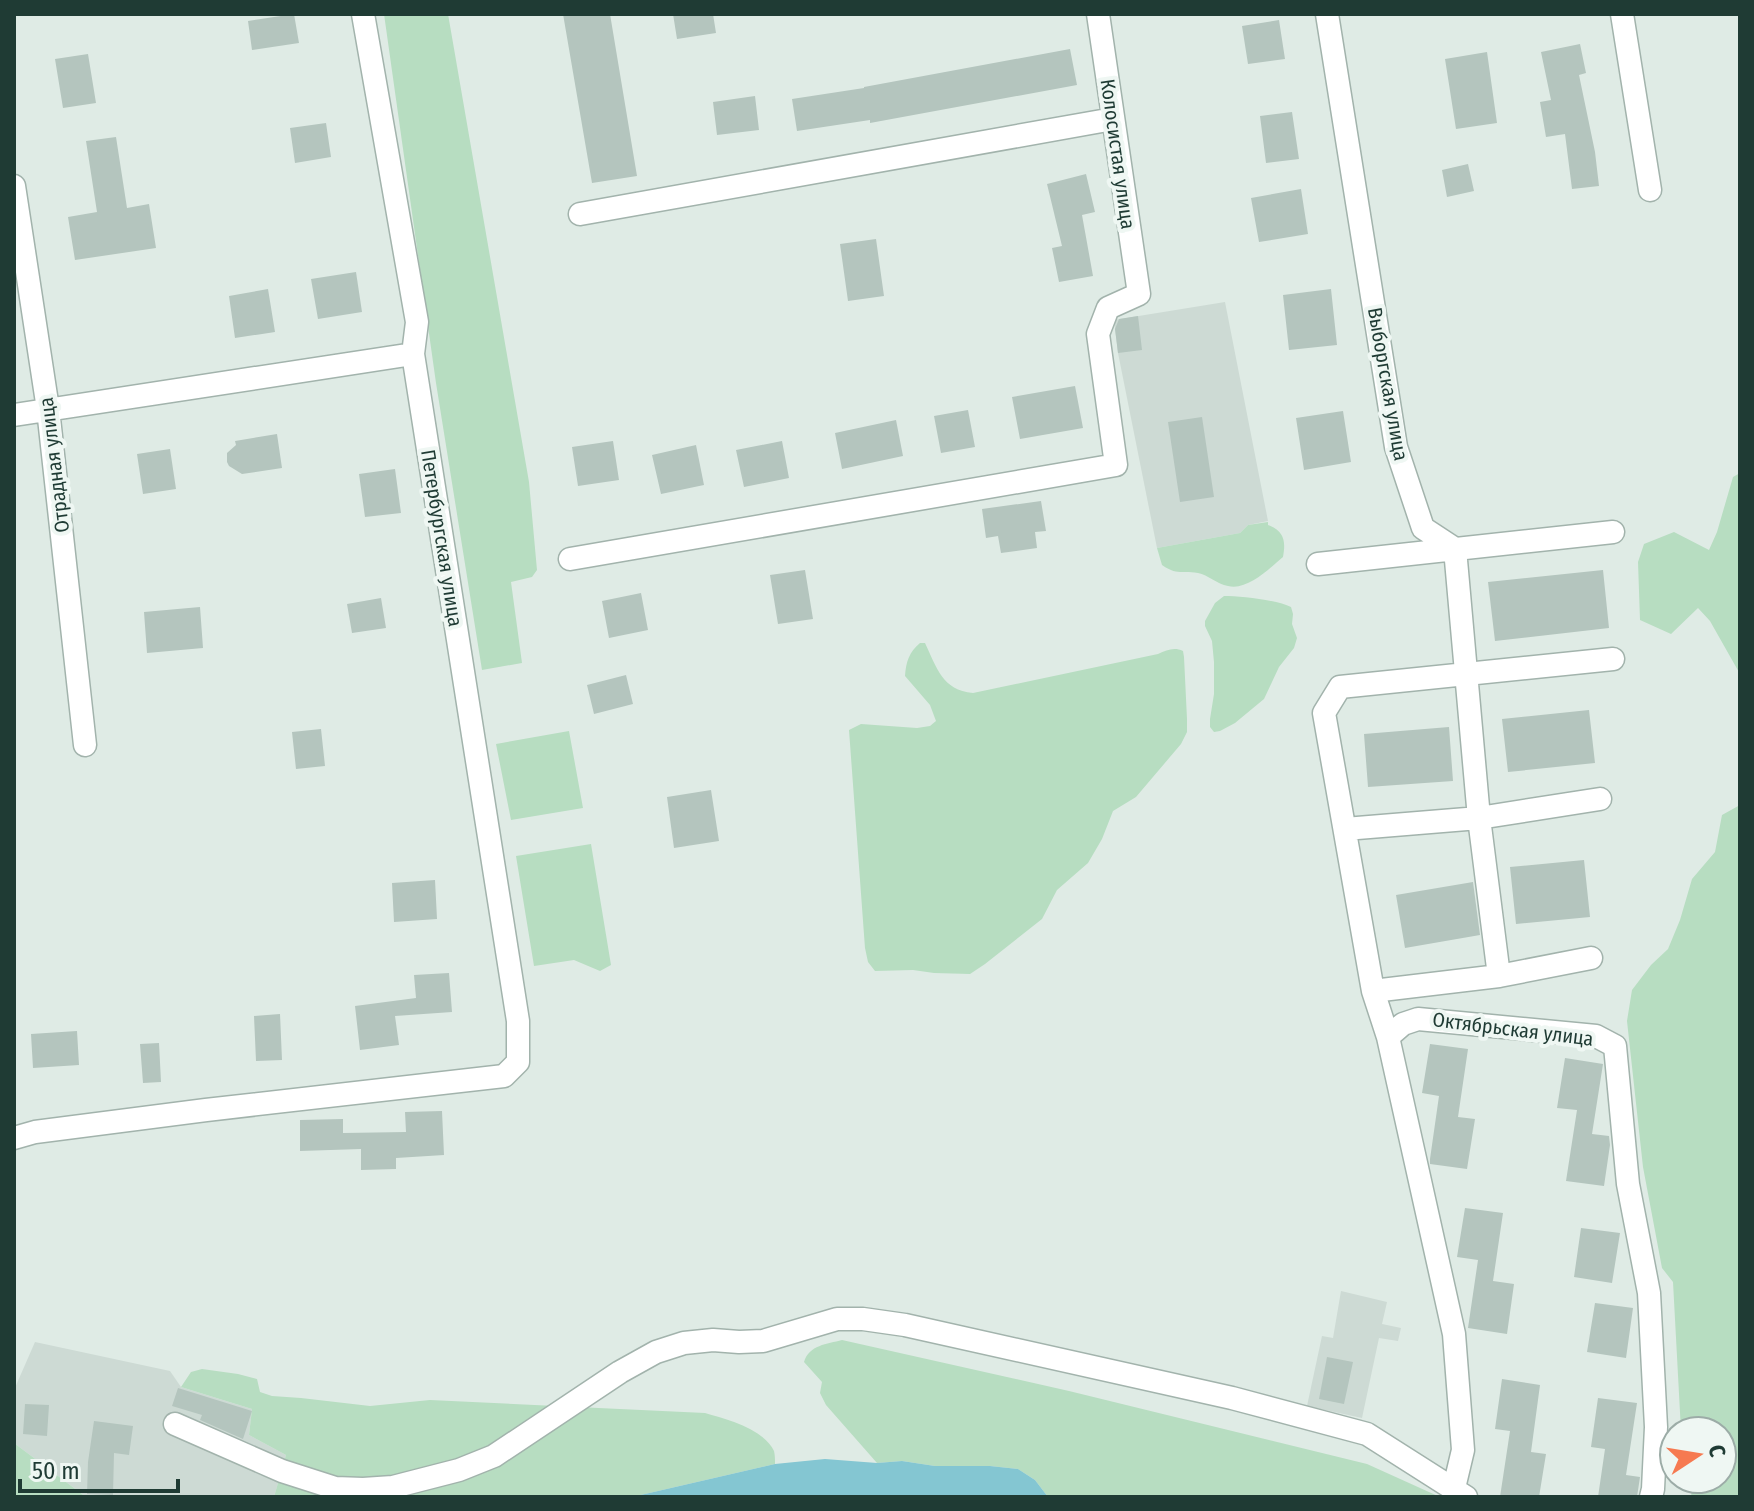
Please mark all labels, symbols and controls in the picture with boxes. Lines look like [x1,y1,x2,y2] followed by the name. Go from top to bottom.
[1096,77,1140,231] street label: Колосистая улица
[1363,306,1413,462] street label: Выборгская улица
[34,396,74,534] street label: Отрадная улица
[416,448,468,628] street label: Петербургская улица
[1431,1007,1595,1051] street label: Октябрьская улица
[1658,1415,1738,1495] north arrow
[1703,1442,1732,1460] text: С
[20,1443,178,1493] scale bar
[32,1457,80,1485] text: 50 m

